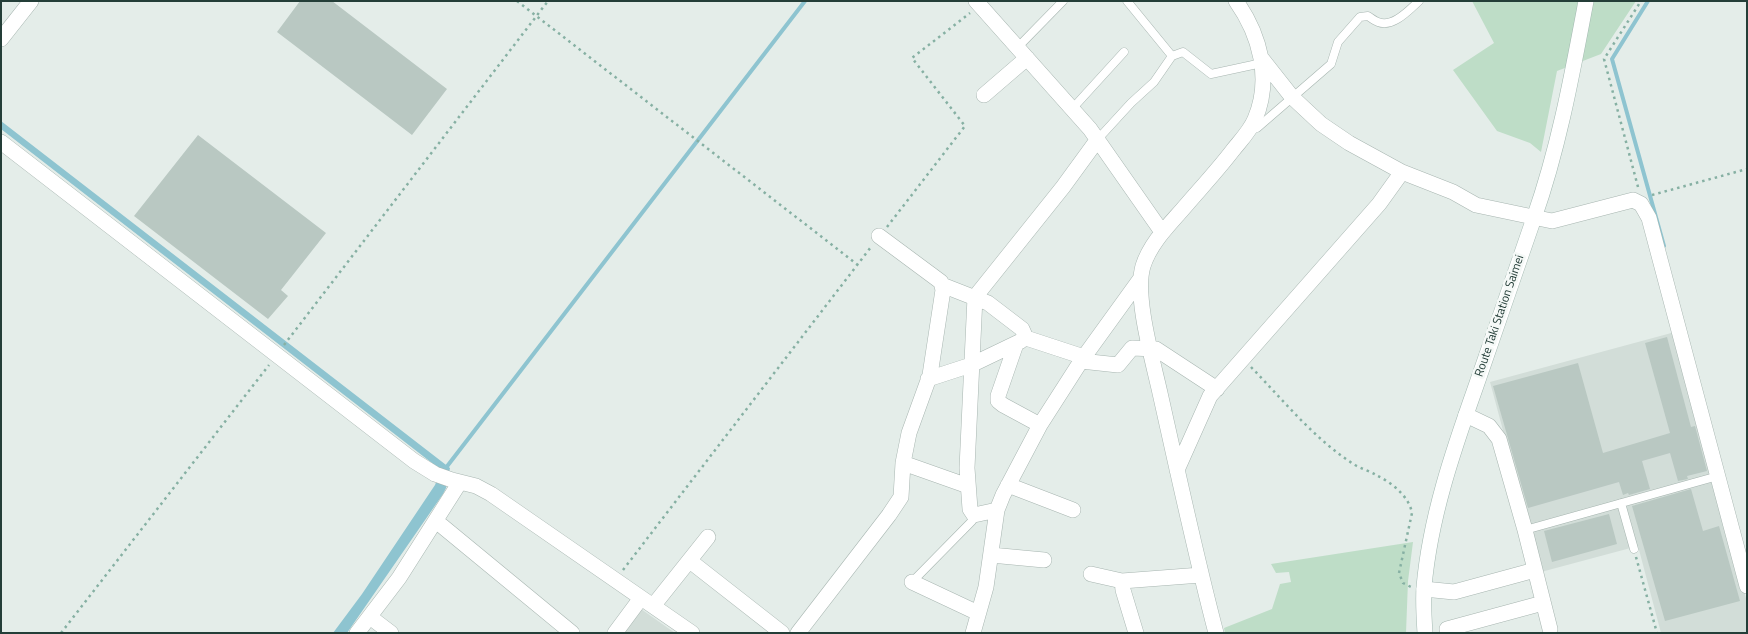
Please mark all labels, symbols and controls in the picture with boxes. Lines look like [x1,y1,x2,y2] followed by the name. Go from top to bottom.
[1472,253,1528,379] street label: Route Taki Station Saimei

